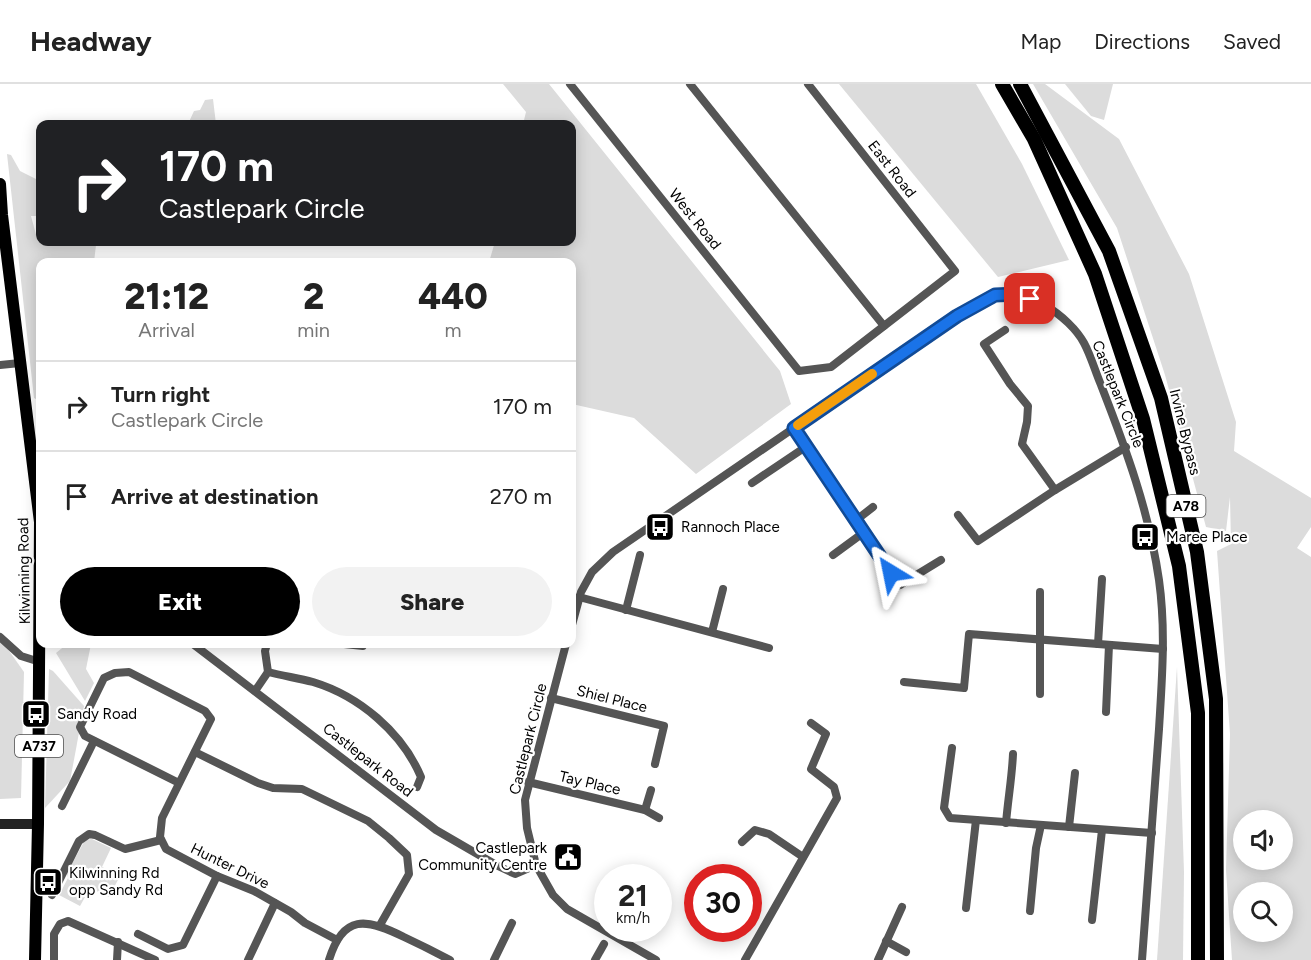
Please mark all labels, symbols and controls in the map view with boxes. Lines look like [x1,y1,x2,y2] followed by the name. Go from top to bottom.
[30,24,152,58] text: Headway
[1020,29,1061,54] text: Map
[1094,29,1190,54] text: Directions
[1223,29,1281,54] text: Saved
[864,137,920,201] street label: East Road
[159,141,274,192] text: 170 m
[60,144,138,222] icon: right
[665,185,725,253] street label: West Road
[159,192,364,225] text: Castlepark Circle
[1004,273,1055,324] pin
[124,275,209,318] text: 21:12
[303,275,324,318] text: 2
[418,275,488,318] text: 440
[1013,282,1046,315] icon: arrive
[138,318,195,342] text: Arrival
[297,318,330,342] text: min
[444,318,462,342] text: m
[1088,338,1148,450] street label: Castlepark Circle
[111,381,210,408] text: Turn right
[1166,387,1204,477] street label: Irvine Bypass
[60,390,93,423] icon: right
[493,393,552,420] text: 170 m
[111,408,263,432] text: Castlepark Circle
[60,480,93,513] icon: arrive
[111,483,319,510] text: Arrive at destination
[490,483,552,510] text: 270 m
[1166,495,1206,517] road number: A78
[644,511,676,543] bus stop icon: Rannoch Place
[14,517,34,625] street label: Kilwinning Road
[681,518,780,536] place label: Rannoch Place
[1129,521,1161,553] bus stop icon: Maree Place
[1166,528,1247,546] place label: Maree Place
[859,541,923,605] position arrow
[60,567,300,636] button: Exit
[312,567,552,636] button: Share
[505,681,551,797] street label: Castlepark Circle
[575,682,649,716] street label: Shiel Place
[20,698,52,730] bus stop icon: Sandy Road
[57,705,137,723] place label: Sandy Road
[319,719,417,801] street label: Castlepark Road
[15,735,63,757] road number: A737
[558,767,622,799] street label: Tay Place
[1233,810,1293,942] map controls
[1233,810,1293,870] button: sound
[188,839,272,893] street label: Hunter Drive
[418,839,548,874] place label: Castlepark Community Centre
[552,841,584,873] public building icon: Castlepark Community Centre
[69,864,163,899] place label: Kilwinning Rd opp Sandy Rd
[684,864,762,942] speed limit sign: 30
[32,866,64,898] bus stop icon: Kilwinning Rd opp Sandy Rd
[618,877,648,914] text: 21
[1233,882,1293,942] button: search
[616,909,650,927] text: km/h

